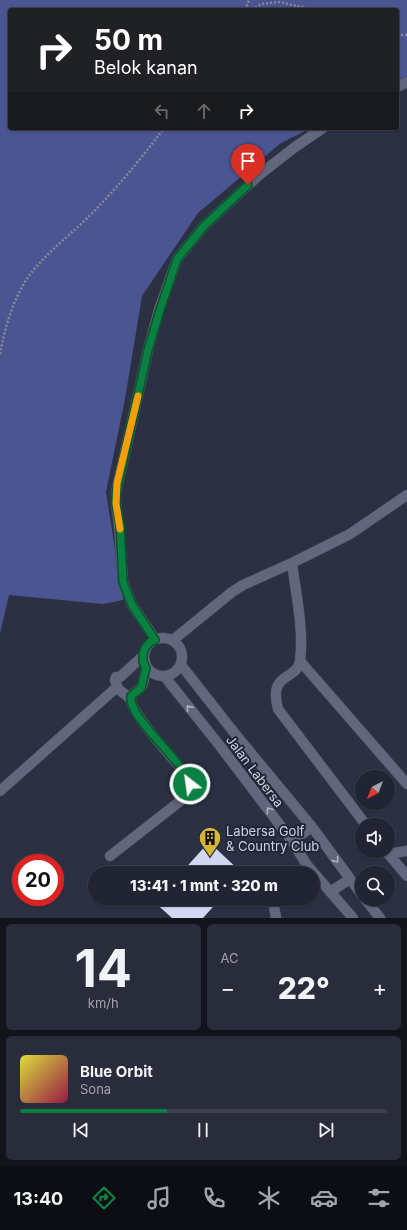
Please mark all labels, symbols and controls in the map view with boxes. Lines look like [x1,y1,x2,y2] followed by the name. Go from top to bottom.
[94,23,163,57] text: 50 m
[28,24,80,76] icon: right
[94,57,198,78] text: Belok kanan
[151,100,173,122] icon: left
[193,100,215,122] icon: ahead
[235,100,257,122] icon: right
[231,144,265,185] pin
[237,150,259,172] icon: arrive
[187,705,194,712] one-way arrow
[223,732,287,810] street label: Jalan Labersa
[169,763,211,805] position arrow
[355,770,395,810] north arrow
[355,770,395,906] map controls
[267,808,274,815] one-way arrow
[355,818,395,858] button: sound
[226,823,319,854] place label: Labersa Golf & Country Club
[197,825,223,858] building icon: Labersa Golf & Country Club
[12,854,64,906] speed limit sign: 20
[331,855,338,862] one-way arrow
[355,866,395,906] button: search
[130,876,278,895] text: 13:41 · 1 mnt · 320 m
[74,937,132,1000] text: 14
[221,950,239,966] text: AC
[278,970,330,1006] text: 22°
[221,975,235,1001] text: −
[372,975,387,1001] text: +
[88,995,119,1011] text: km/h
[80,1062,153,1081] text: Blue Orbit
[80,1081,111,1097] text: Sona
[70,1119,92,1141] icon: previous
[192,1119,214,1141] icon: pause
[315,1119,337,1141] icon: next
[90,1184,118,1212] icon: directions
[145,1184,173,1212] icon: music
[200,1184,228,1212] icon: phone
[255,1184,283,1212] icon: climate
[310,1184,338,1212] icon: car
[365,1184,393,1212] icon: filters
[14,1188,63,1209] text: 13:40

